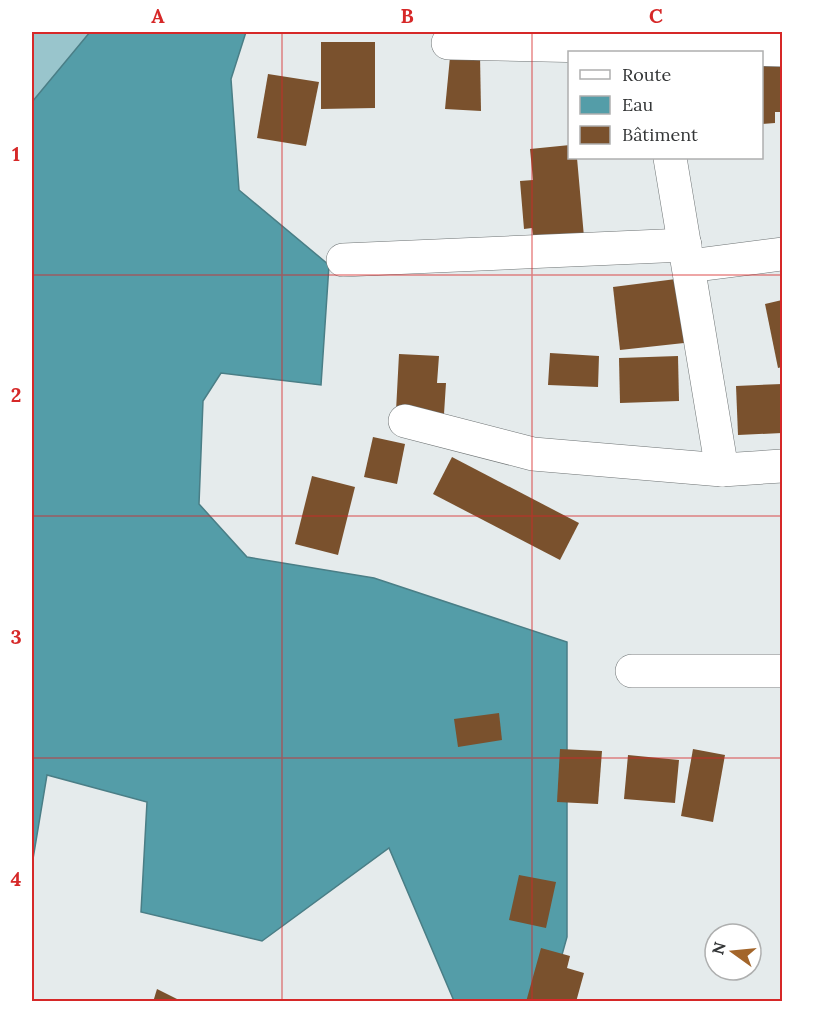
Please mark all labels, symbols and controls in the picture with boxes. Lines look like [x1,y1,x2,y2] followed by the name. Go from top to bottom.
[151,3,165,28] text: A
[400,3,414,28] text: B
[649,3,663,28] text: C
[568,51,763,159] legend
[622,63,671,86] text: Route
[622,93,653,116] text: Eau
[622,123,698,146] text: Bâtiment
[12,141,20,166] text: 1
[11,382,21,407] text: 2
[10,624,22,649] text: 3
[11,866,22,891] text: 4
[703,922,763,982] north arrow
[707,940,730,957] text: N

